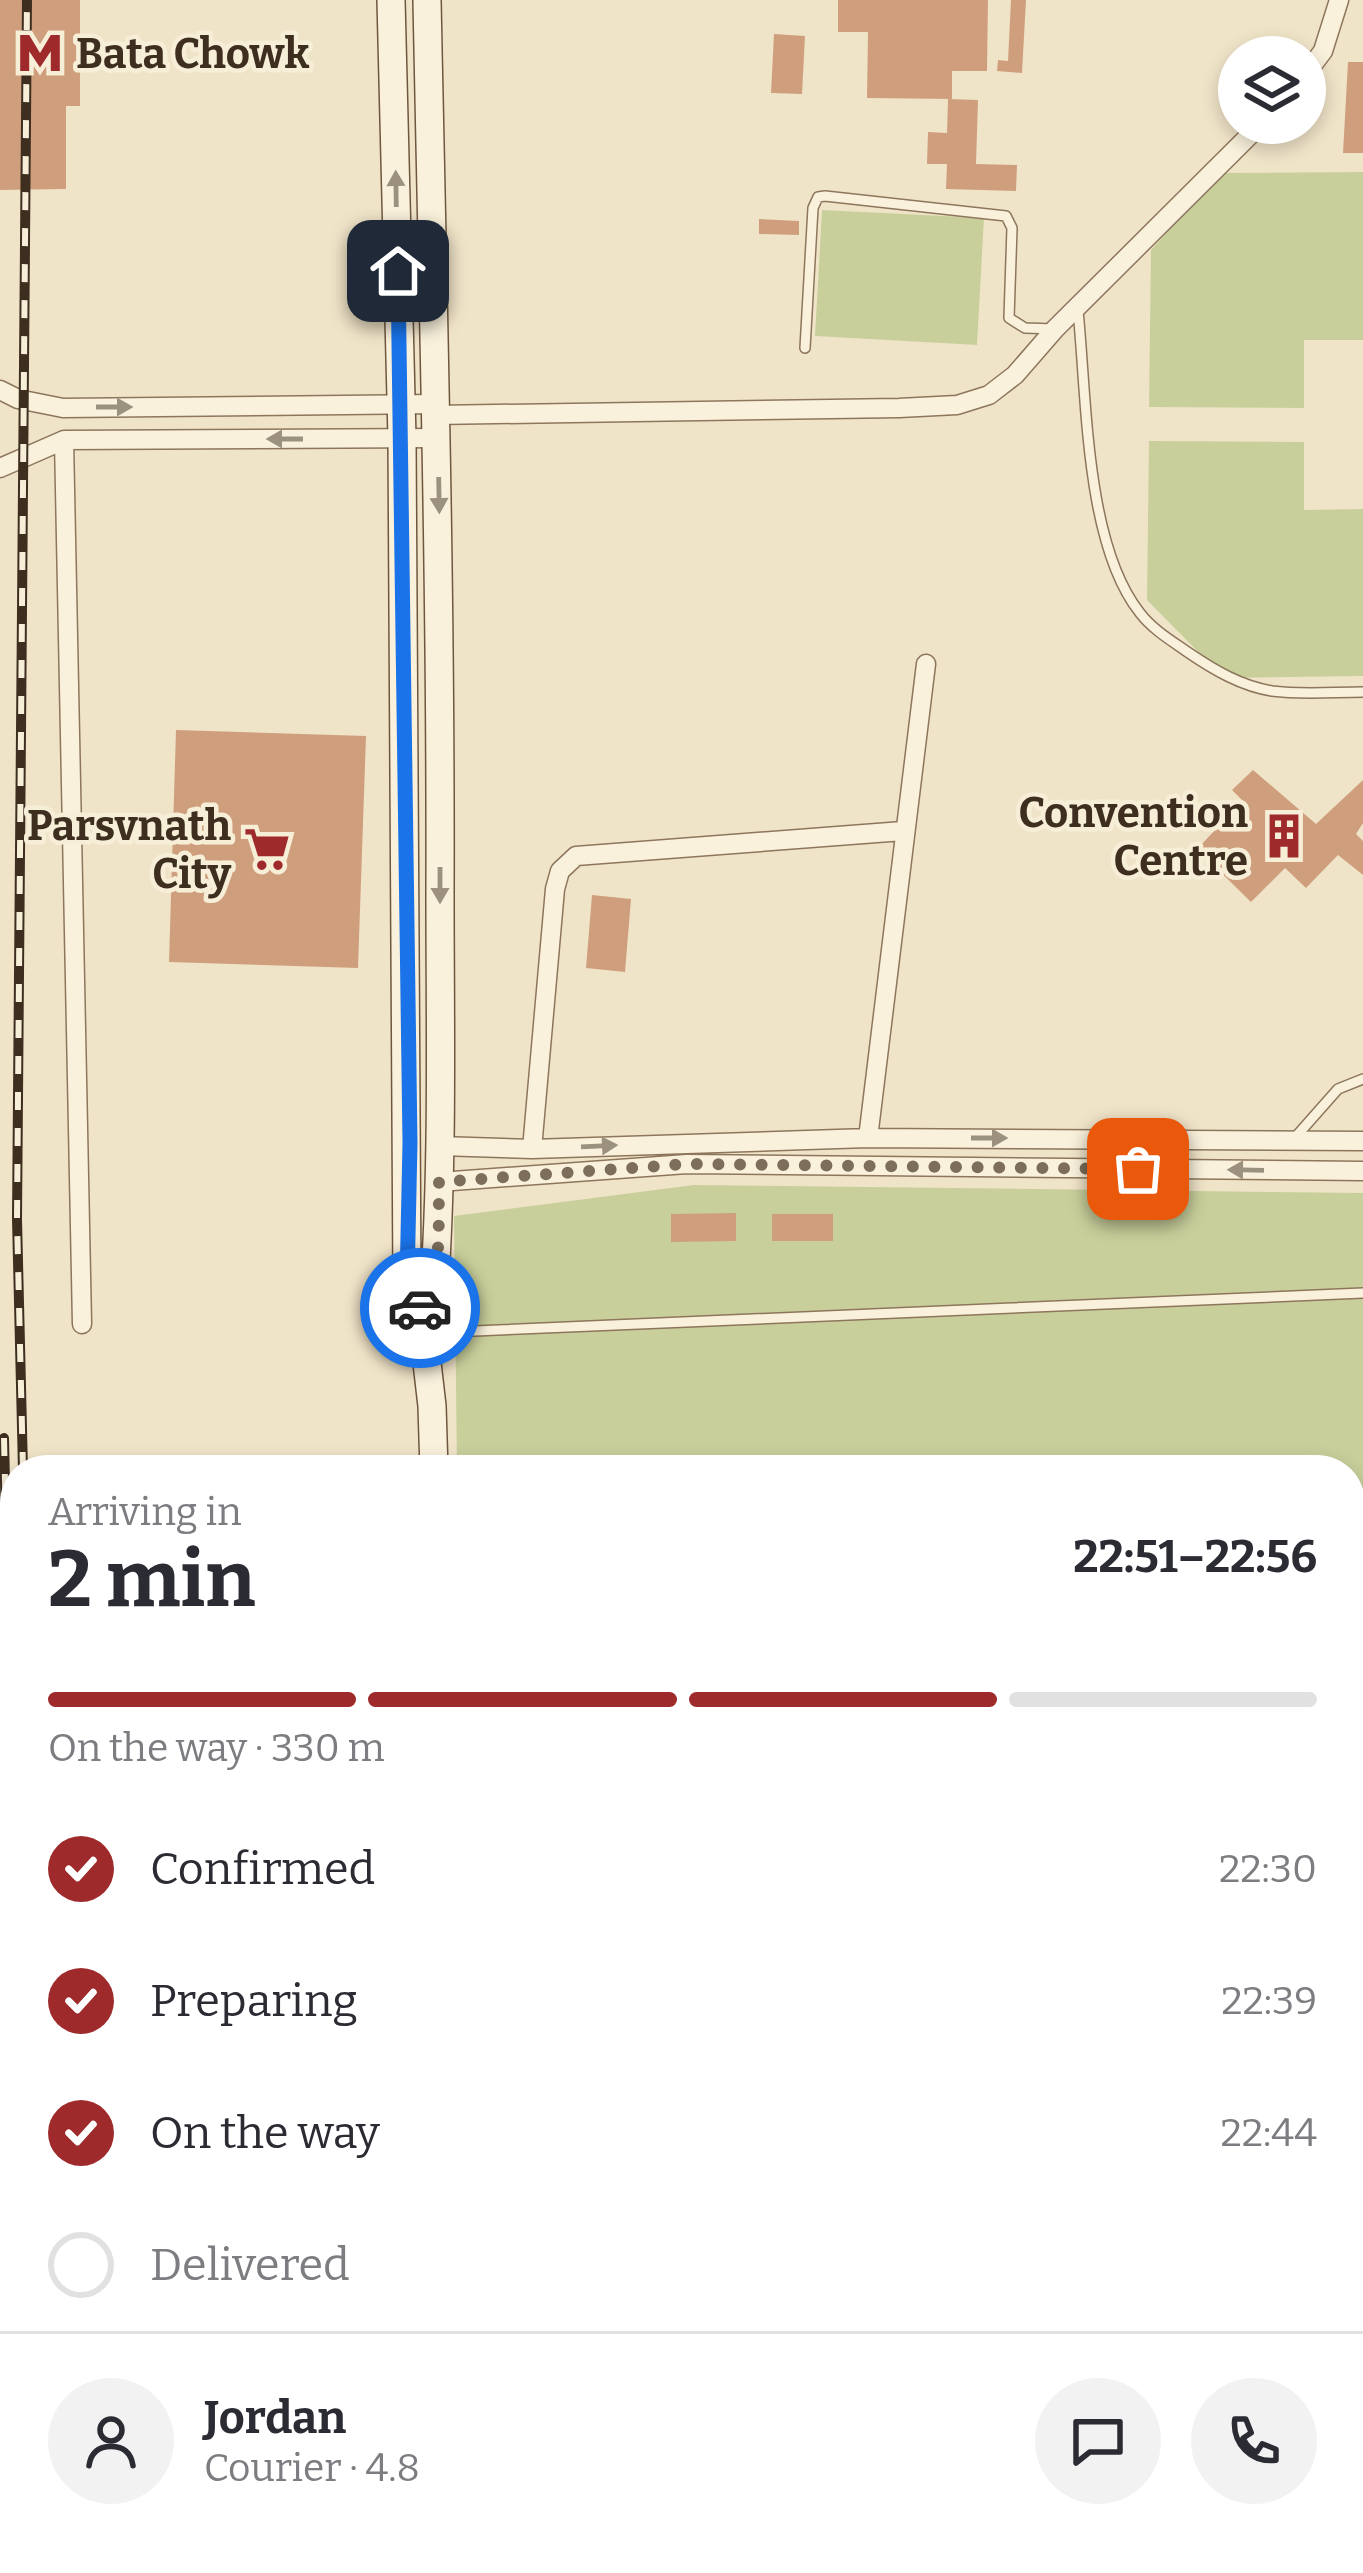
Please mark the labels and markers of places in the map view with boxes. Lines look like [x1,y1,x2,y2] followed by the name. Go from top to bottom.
[15,28,65,78] metro station icon: Bata Chowk
[76,29,310,79] place label: Bata Chowk
[347,220,449,322] pin
[1018,788,1248,886] place label: Convention Centre
[27,801,232,899] place label: Parsvnath City
[1259,811,1309,861] building icon: Convention Centre
[242,824,292,874] supermarket icon: Parsvnath City
[1087,1118,1189,1220] pin

